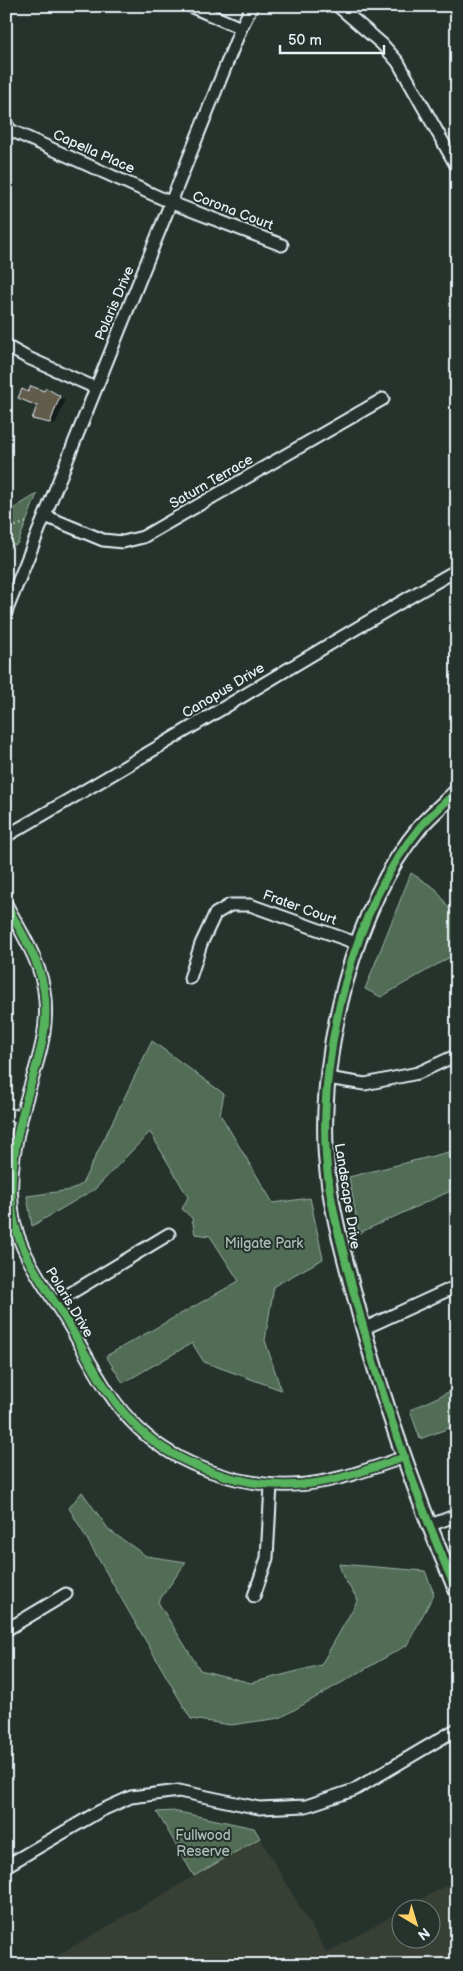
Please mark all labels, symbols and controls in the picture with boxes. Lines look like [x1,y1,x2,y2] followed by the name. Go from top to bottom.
[280,22,384,54] scale bar
[288,31,322,50] text: 50 m
[50,126,137,177] street label: Capella Place
[190,187,276,234] street label: Corona Court
[91,263,138,343] street label: Polaris Drive
[167,451,256,512] street label: Saturn Terrace
[179,659,268,722] street label: Canopus Drive
[261,886,340,929] street label: Frater Court
[331,1142,364,1250] street label: Landscape Drive
[225,1235,303,1252] park label: Milgate Park
[42,1264,97,1341] street label: Polaris Drive
[175,1827,231,1860] park label: Fullwood Reserve
[390,1898,440,1948] north arrow
[414,1924,433,1944] text: N

